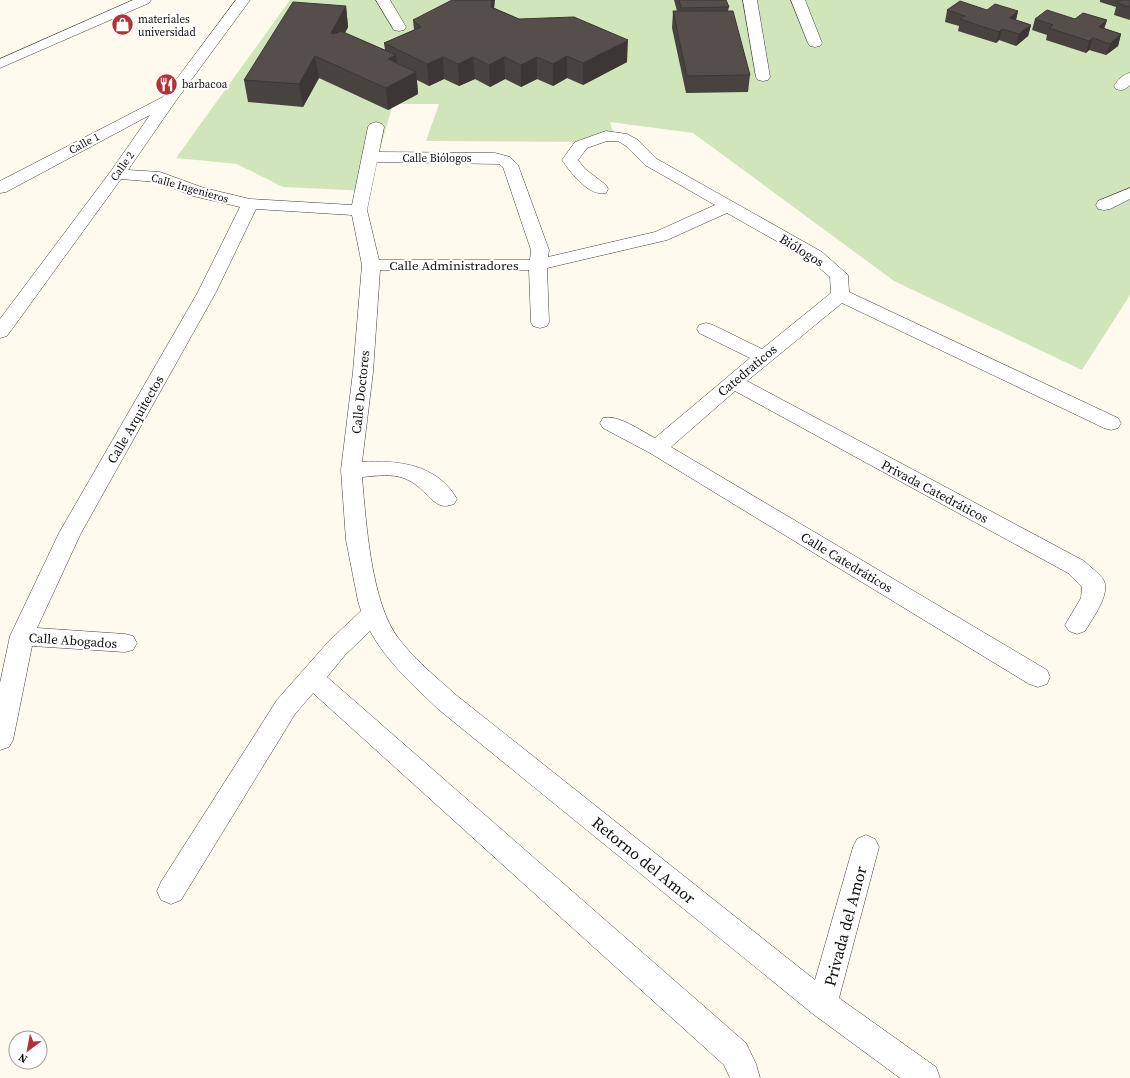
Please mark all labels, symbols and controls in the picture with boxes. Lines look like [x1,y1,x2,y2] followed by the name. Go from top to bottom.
[109,12,135,38] shop icon: materiales universidad
[138,12,196,40] place label: materiales universidad
[153,71,179,97] restaurant icon: barbacoa
[182,77,228,92] place label: barbacoa
[66,129,102,158] street label: Calle 1
[107,148,138,184] street label: Calle 2
[402,151,472,166] street label: Calle Biólogos
[149,170,231,207] street label: Calle Ingenieros
[776,230,828,271] street label: Biólogos
[389,257,519,274] street label: Calle Administradores
[714,340,781,400] street label: Catedraticos
[348,349,373,435] street label: Calle Doctores
[103,372,168,466] street label: Calle Arquitectos
[878,456,992,527] street label: Privada Catedráticos
[798,528,896,597] street label: Calle Catedráticos
[28,629,118,652] street label: Calle Abogados
[588,811,701,909] street label: Retorno del Amor
[818,863,872,988] street label: Privada del Amor
[8,1030,48,1070] north arrow
[16,1050,30,1067] text: N

